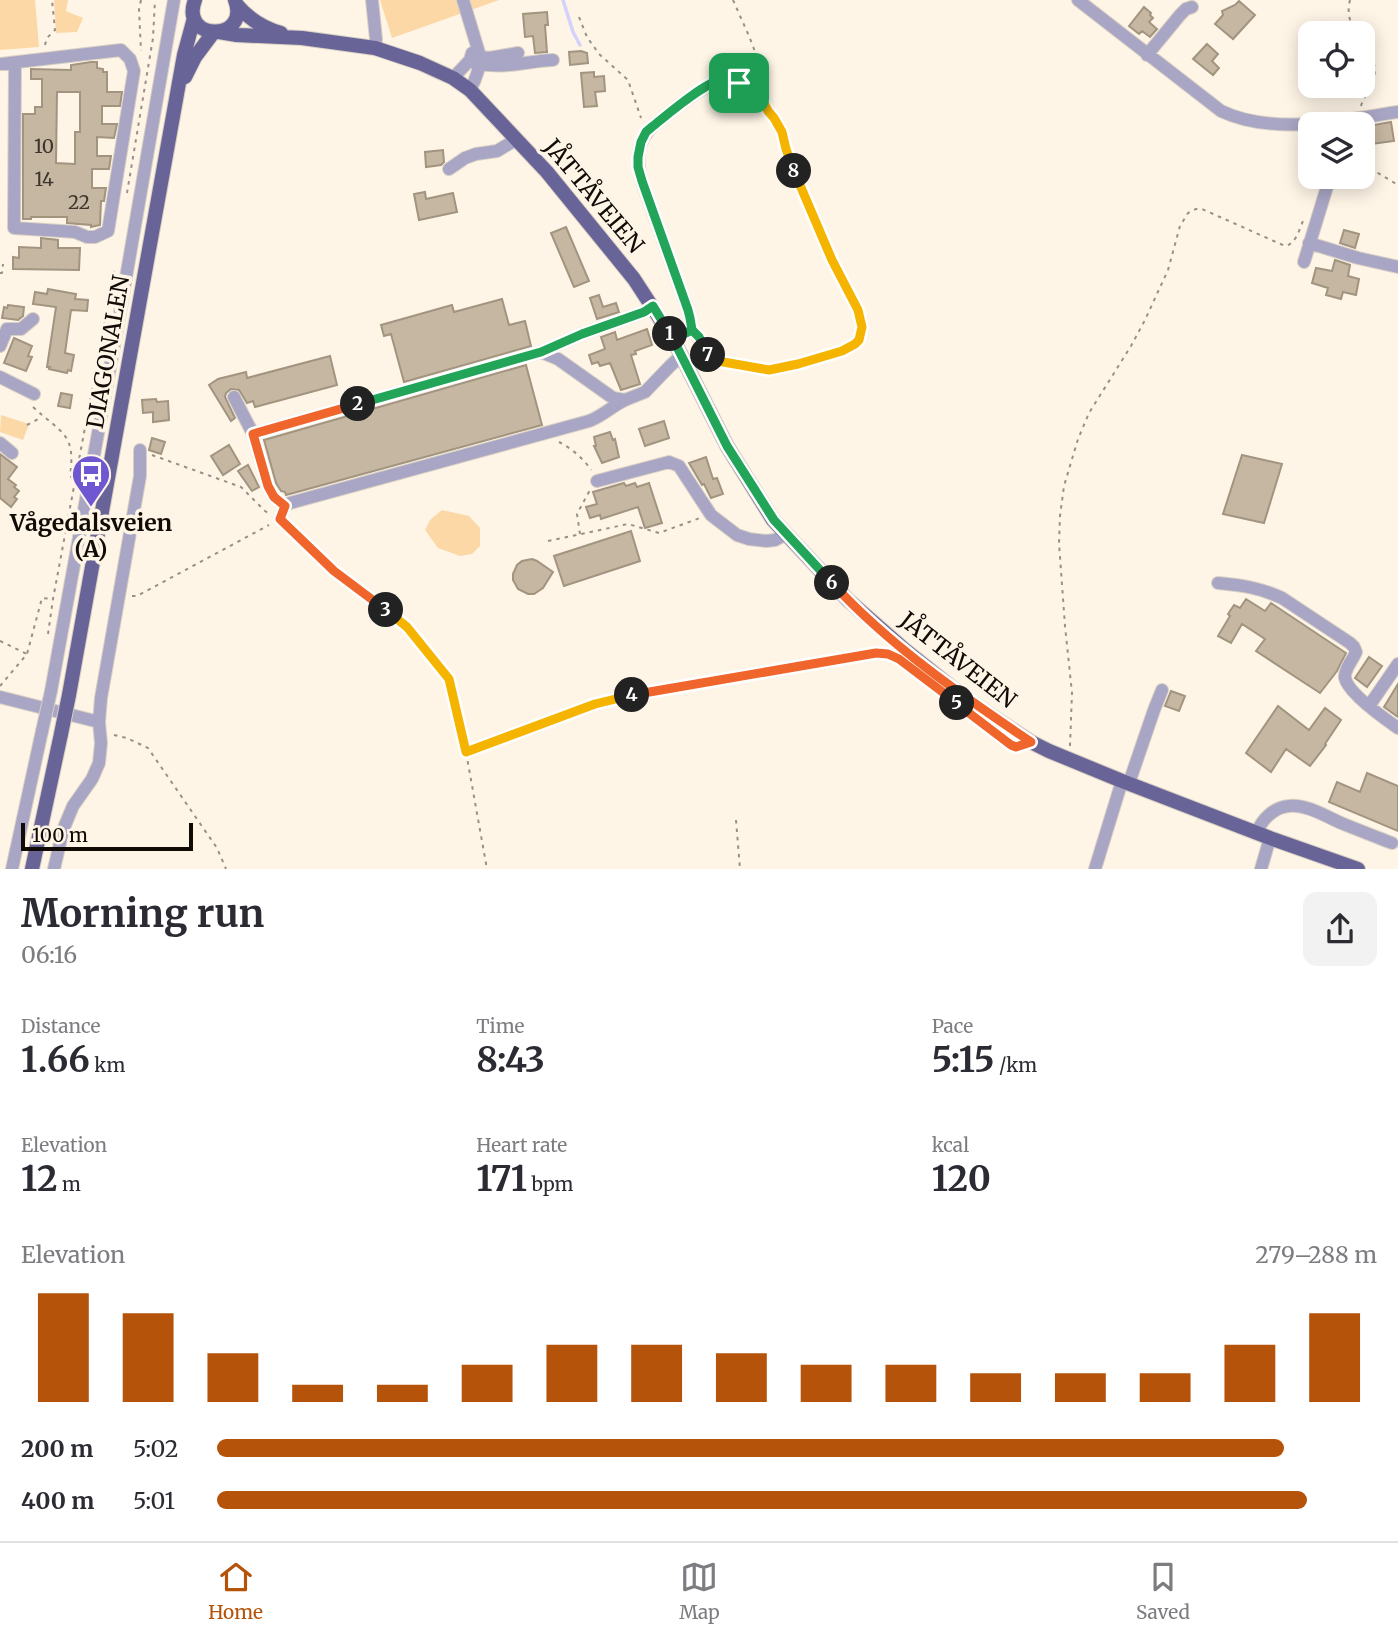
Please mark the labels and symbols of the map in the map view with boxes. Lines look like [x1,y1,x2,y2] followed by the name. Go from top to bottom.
[709,53,769,113] pin
[538,131,651,259] street label: JÅTTÅVEIEN
[34,134,54,158] house number: 10
[776,154,812,188] pin: 8
[34,167,54,191] house number: 14
[68,190,90,214] house number: 22
[80,273,135,431] street label: DIAGONALEN
[652,316,688,352] pin: 1
[690,338,726,372] pin: 7
[340,386,376,422] pin: 2
[70,453,112,508] bus stop icon: Vågedalsveien (A)
[9,508,172,563] place label: Vågedalsveien (A)
[814,566,850,600] pin: 6
[368,592,404,628] pin: 3
[893,604,1023,714] street label: JÅTTÅVEIEN
[614,678,650,712] pin: 4
[940,686,974,720] pin: 5
[21,820,192,852] scale bar

